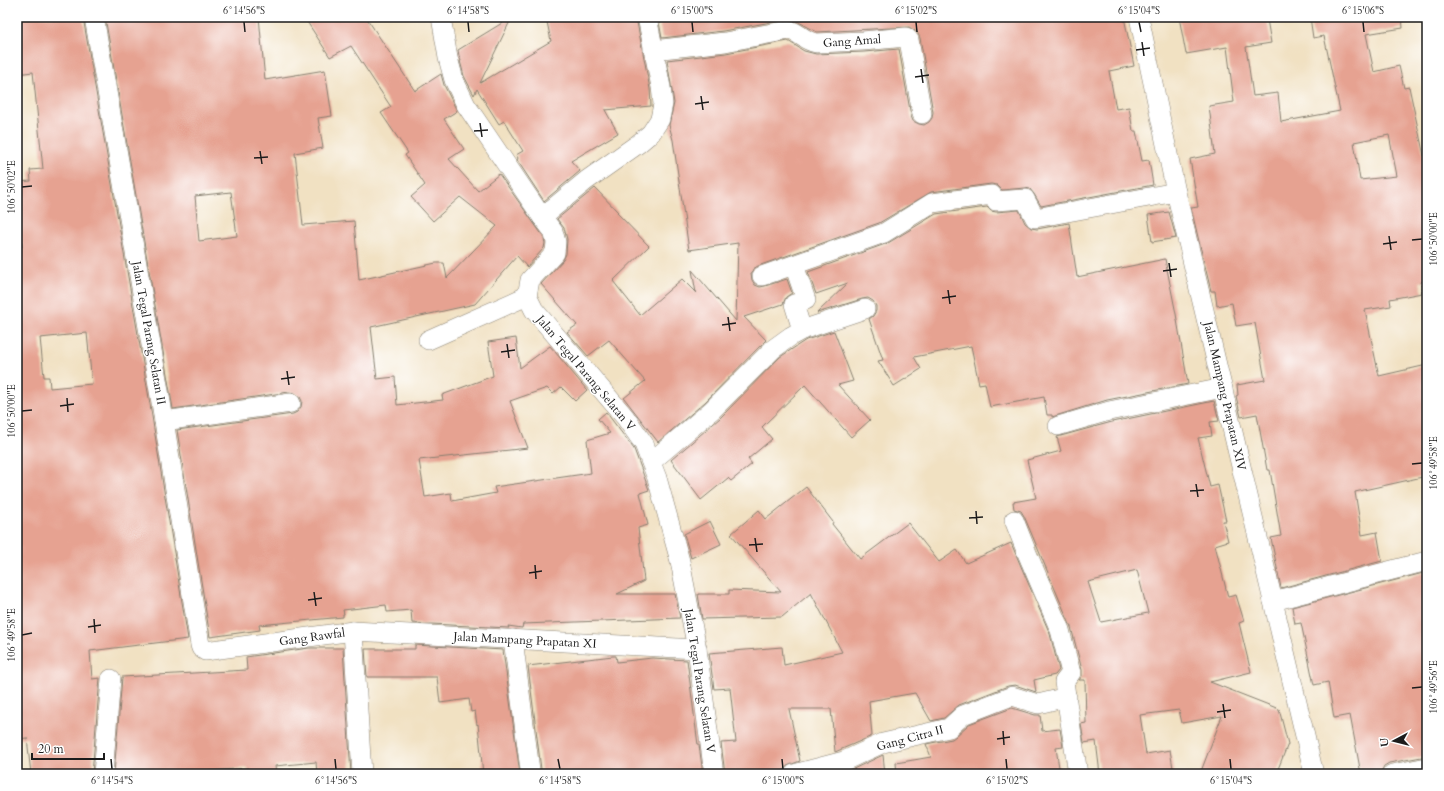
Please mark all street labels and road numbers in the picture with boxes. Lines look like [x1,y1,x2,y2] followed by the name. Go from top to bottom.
[822,31,882,51] street label: Gang Amal
[128,258,170,406] street label: Jalan Tegal Parang Selatan II
[532,310,639,434] street label: Jalan Tegal Parang Selatan V
[1200,318,1250,472] street label: Jalan Mampang Prapatan XIV
[680,606,719,755] street label: Jalan Tegal Parang Selatan V
[278,624,346,650] street label: Gang Rawfal
[451,628,597,652] street label: Jalan Mampang Prapatan XI
[875,721,945,755] street label: Gang Citra II

